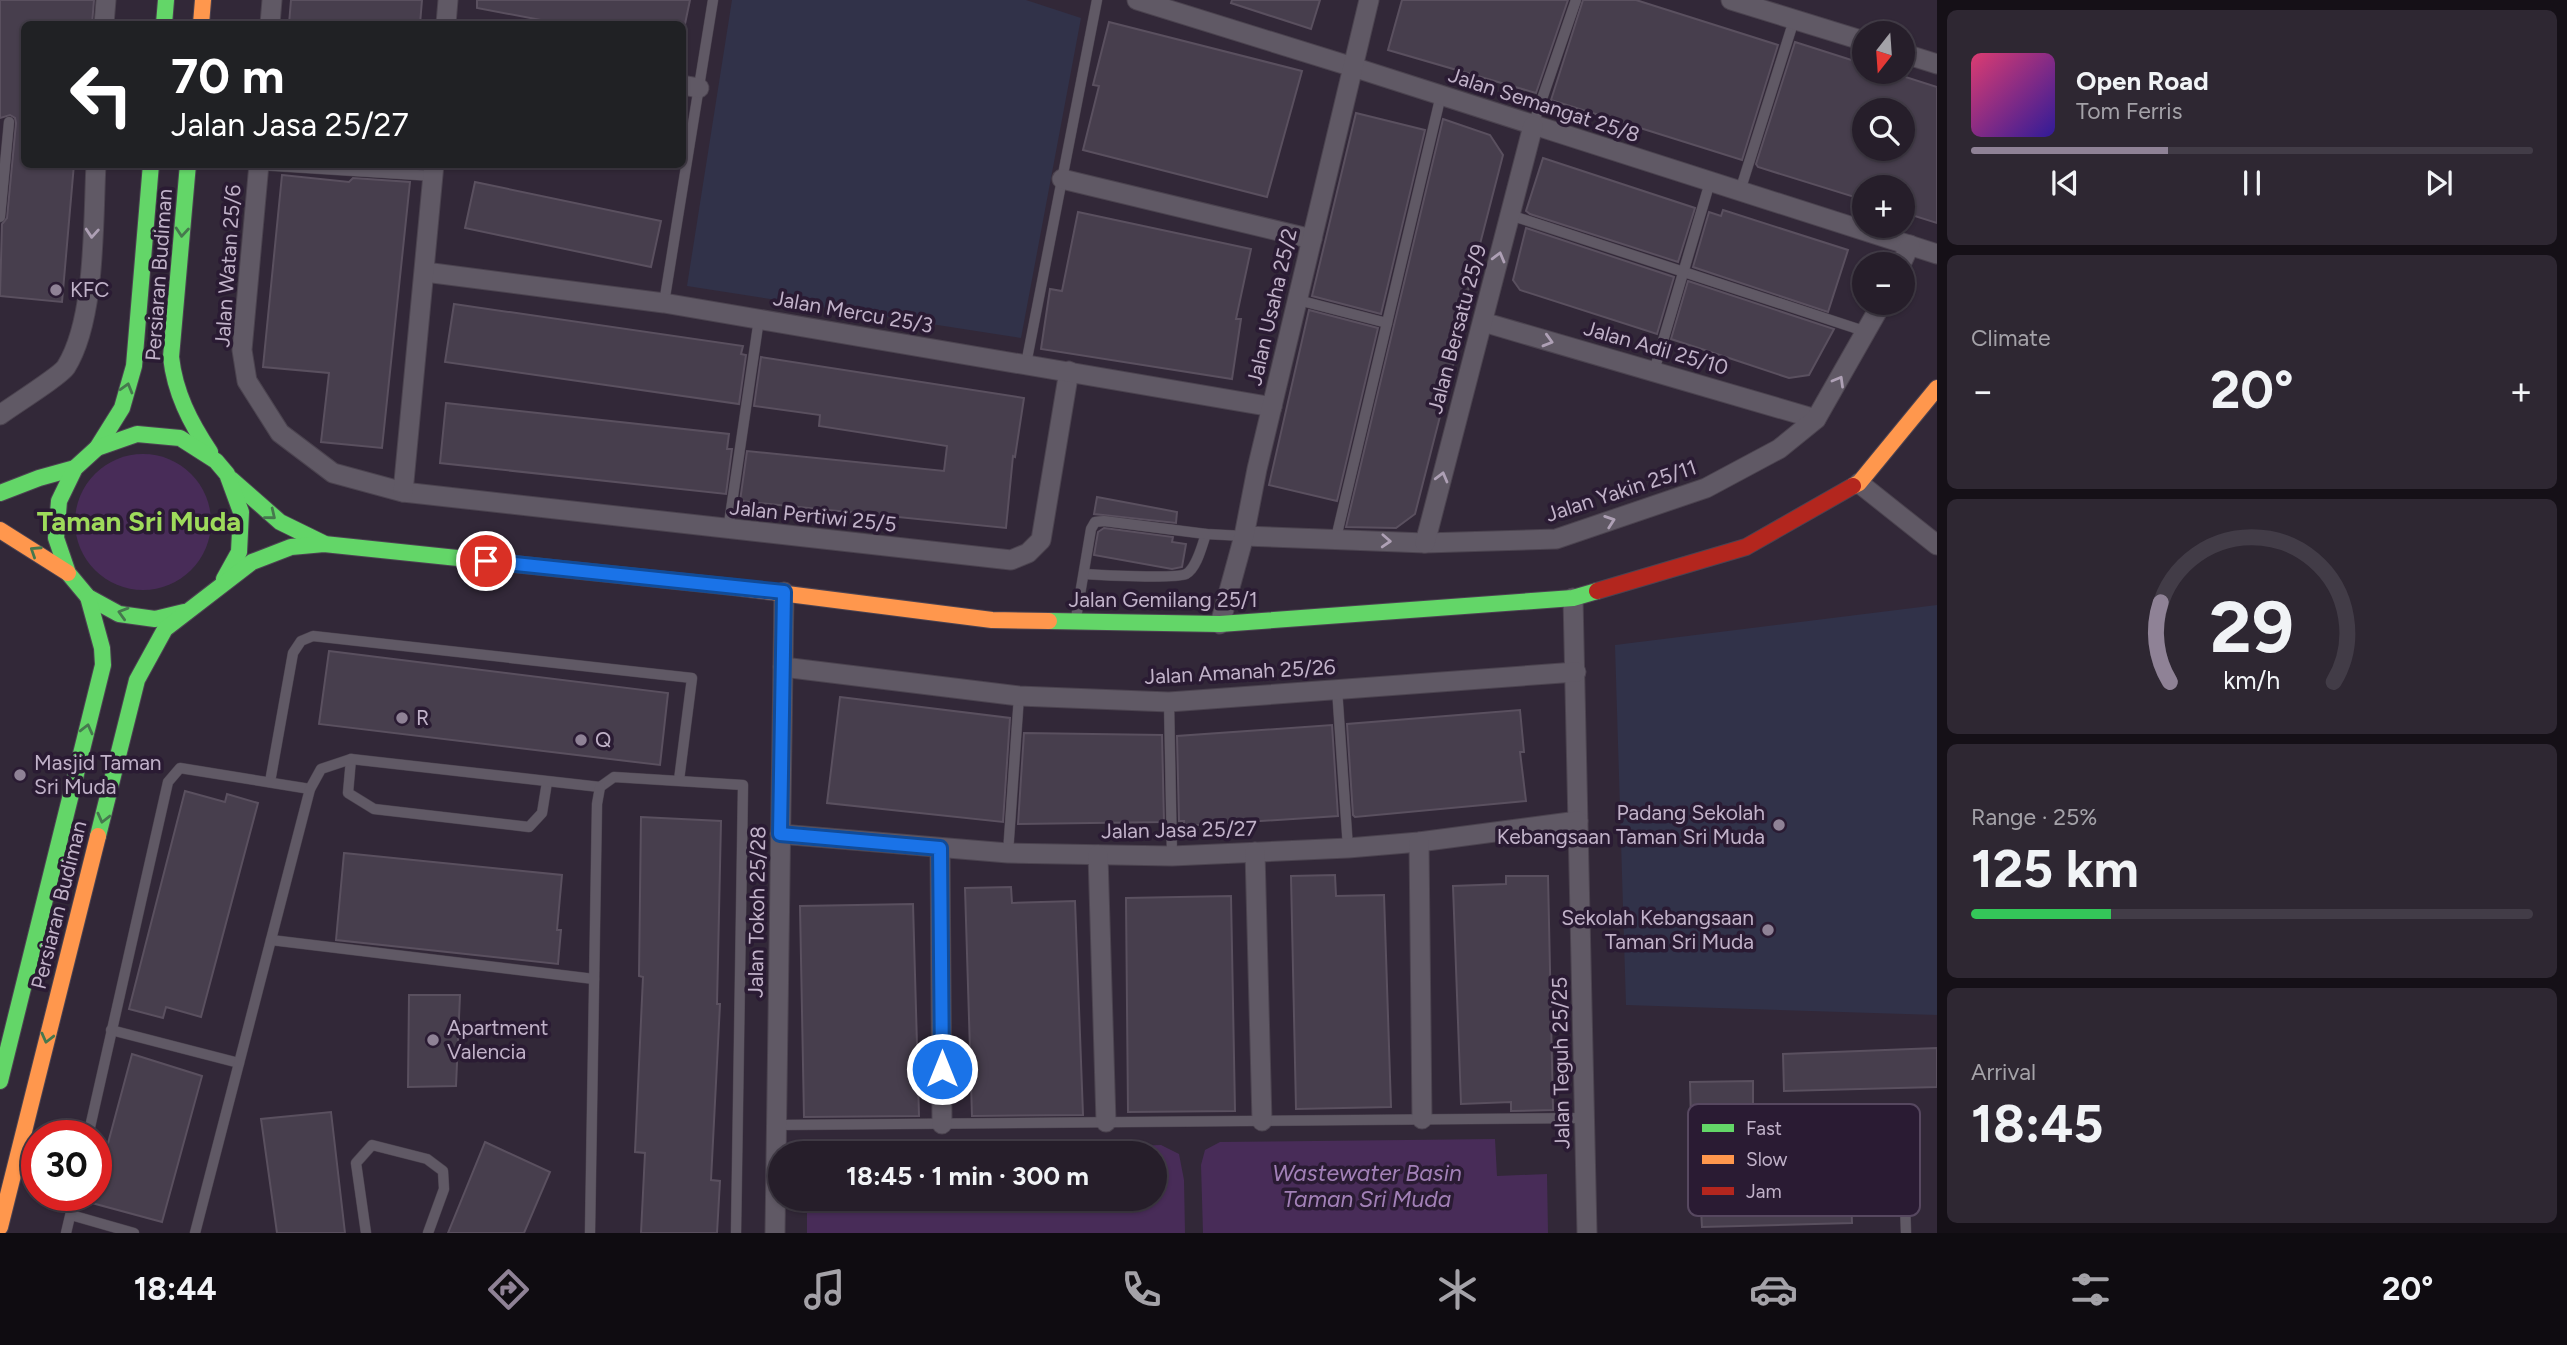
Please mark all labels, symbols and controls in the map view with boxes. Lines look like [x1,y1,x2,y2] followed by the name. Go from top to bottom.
[1852,21,1914,84] north arrow
[1852,21,1915,315] map controls
[171,46,284,105] text: 70 m
[56,49,147,140] icon: left
[1445,62,1643,147] street label: Jalan Semangat 25/8
[2076,65,2209,97] text: Open Road
[2076,97,2182,125] text: Tom Ferris
[1852,98,1915,161] button: search
[171,106,409,144] text: Jalan Jasa 25/27
[2046,164,2084,202] icon: previous
[2233,164,2271,202] icon: pause
[2420,164,2458,202] icon: next
[1852,175,1915,238] button: +
[209,184,246,348] street label: Jalan Watan 25/6
[140,188,177,362] street label: Persiaran Budiman
[1241,226,1302,388] street label: Jalan Usaha 25/2
[85,227,100,238] one-way arrow
[175,227,190,238] one-way arrow
[1422,241,1491,416] street label: Jalan Bersatu 25/9
[1491,251,1505,263] one-way arrow
[1852,252,1915,315] button: −
[70,277,109,302] place label: KFC
[48,282,64,298] marker: KFC
[771,285,935,338] street label: Jalan Mercu 25/3
[1581,315,1731,380] street label: Jalan Adil 25/10
[1971,324,2050,352] text: Climate
[1542,332,1554,347] one-way arrow
[2210,359,2294,421] text: 20°
[1971,368,1995,414] text: −
[2509,368,2533,414] text: +
[1831,375,1844,388] one-way arrow
[119,382,134,394] one-way arrow
[1542,454,1699,527] street label: Jalan Yakin 25/11
[1434,471,1448,483] one-way arrow
[728,494,898,537] street label: Jalan Pertiwi 25/5
[37,504,241,538] district label: Taman Sri Muda
[263,507,276,519] one-way arrow
[1604,515,1616,529] one-way arrow
[456,531,516,591] pin
[1381,533,1392,548] one-way arrow
[467,542,505,580] icon: arrive
[29,546,42,559] one-way arrow
[2210,584,2294,671] text: 29
[1068,587,1258,612] street label: Jalan Gemilang 25/1
[117,607,129,621] one-way arrow
[1144,654,1336,689] street label: Jalan Amanah 25/26
[2223,665,2281,695] text: km/h
[416,705,429,730] place label: R
[394,710,410,726] marker: R
[79,723,93,735] one-way arrow
[595,727,611,752] place label: Q
[573,732,589,748] marker: Q
[34,750,162,799] place label: Masjid Taman Sri Muda
[12,767,28,783] marker: Masjid Taman Sri Muda
[1497,800,1765,849] place label: Padang Sekolah Kebangsaan Taman Sri Muda
[1971,803,2097,831] text: Range · 25%
[97,812,111,824] one-way arrow
[1101,816,1257,843] street label: Jalan Jasa 25/27
[1771,817,1787,833] marker: Padang Sekolah Kebangsaan Taman Sri Muda
[26,818,92,992] street label: Persiaran Budiman
[743,826,770,998] street label: Jalan Tokoh 25/28
[1971,838,2139,900] text: 125 km
[1561,905,1754,954] place label: Sekolah Kebangsaan Taman Sri Muda
[1760,922,1776,938] marker: Sekolah Kebangsaan Taman Sri Muda
[1546,977,1575,1149] street label: Jalan Teguh 25/25
[447,1015,548,1064] place label: Apartment Valencia
[41,1032,55,1044] one-way arrow
[425,1032,441,1048] marker: Apartment Valencia
[905,1032,979,1106] position arrow
[1971,1058,2036,1086] text: Arrival
[1971,1093,2104,1155] text: 18:45
[1688,1104,1920,1216] legend
[1746,1117,1782,1140] text: Fast
[21,1120,112,1211] speed limit sign: 30
[1746,1148,1788,1171] text: Slow
[1272,1159,1462,1213] water label: Wastewater Basin Taman Sri Muda
[846,1160,1089,1192] text: 18:45 · 1 min · 300 m
[1746,1180,1782,1203] text: Jam
[484,1265,533,1314] icon: directions
[800,1265,849,1314] icon: music
[1117,1265,1166,1314] icon: phone
[1433,1265,1482,1314] icon: climate
[1749,1265,1798,1314] icon: car
[2066,1265,2115,1314] icon: filters
[134,1270,217,1308] text: 18:44
[2382,1270,2433,1308] text: 20°

